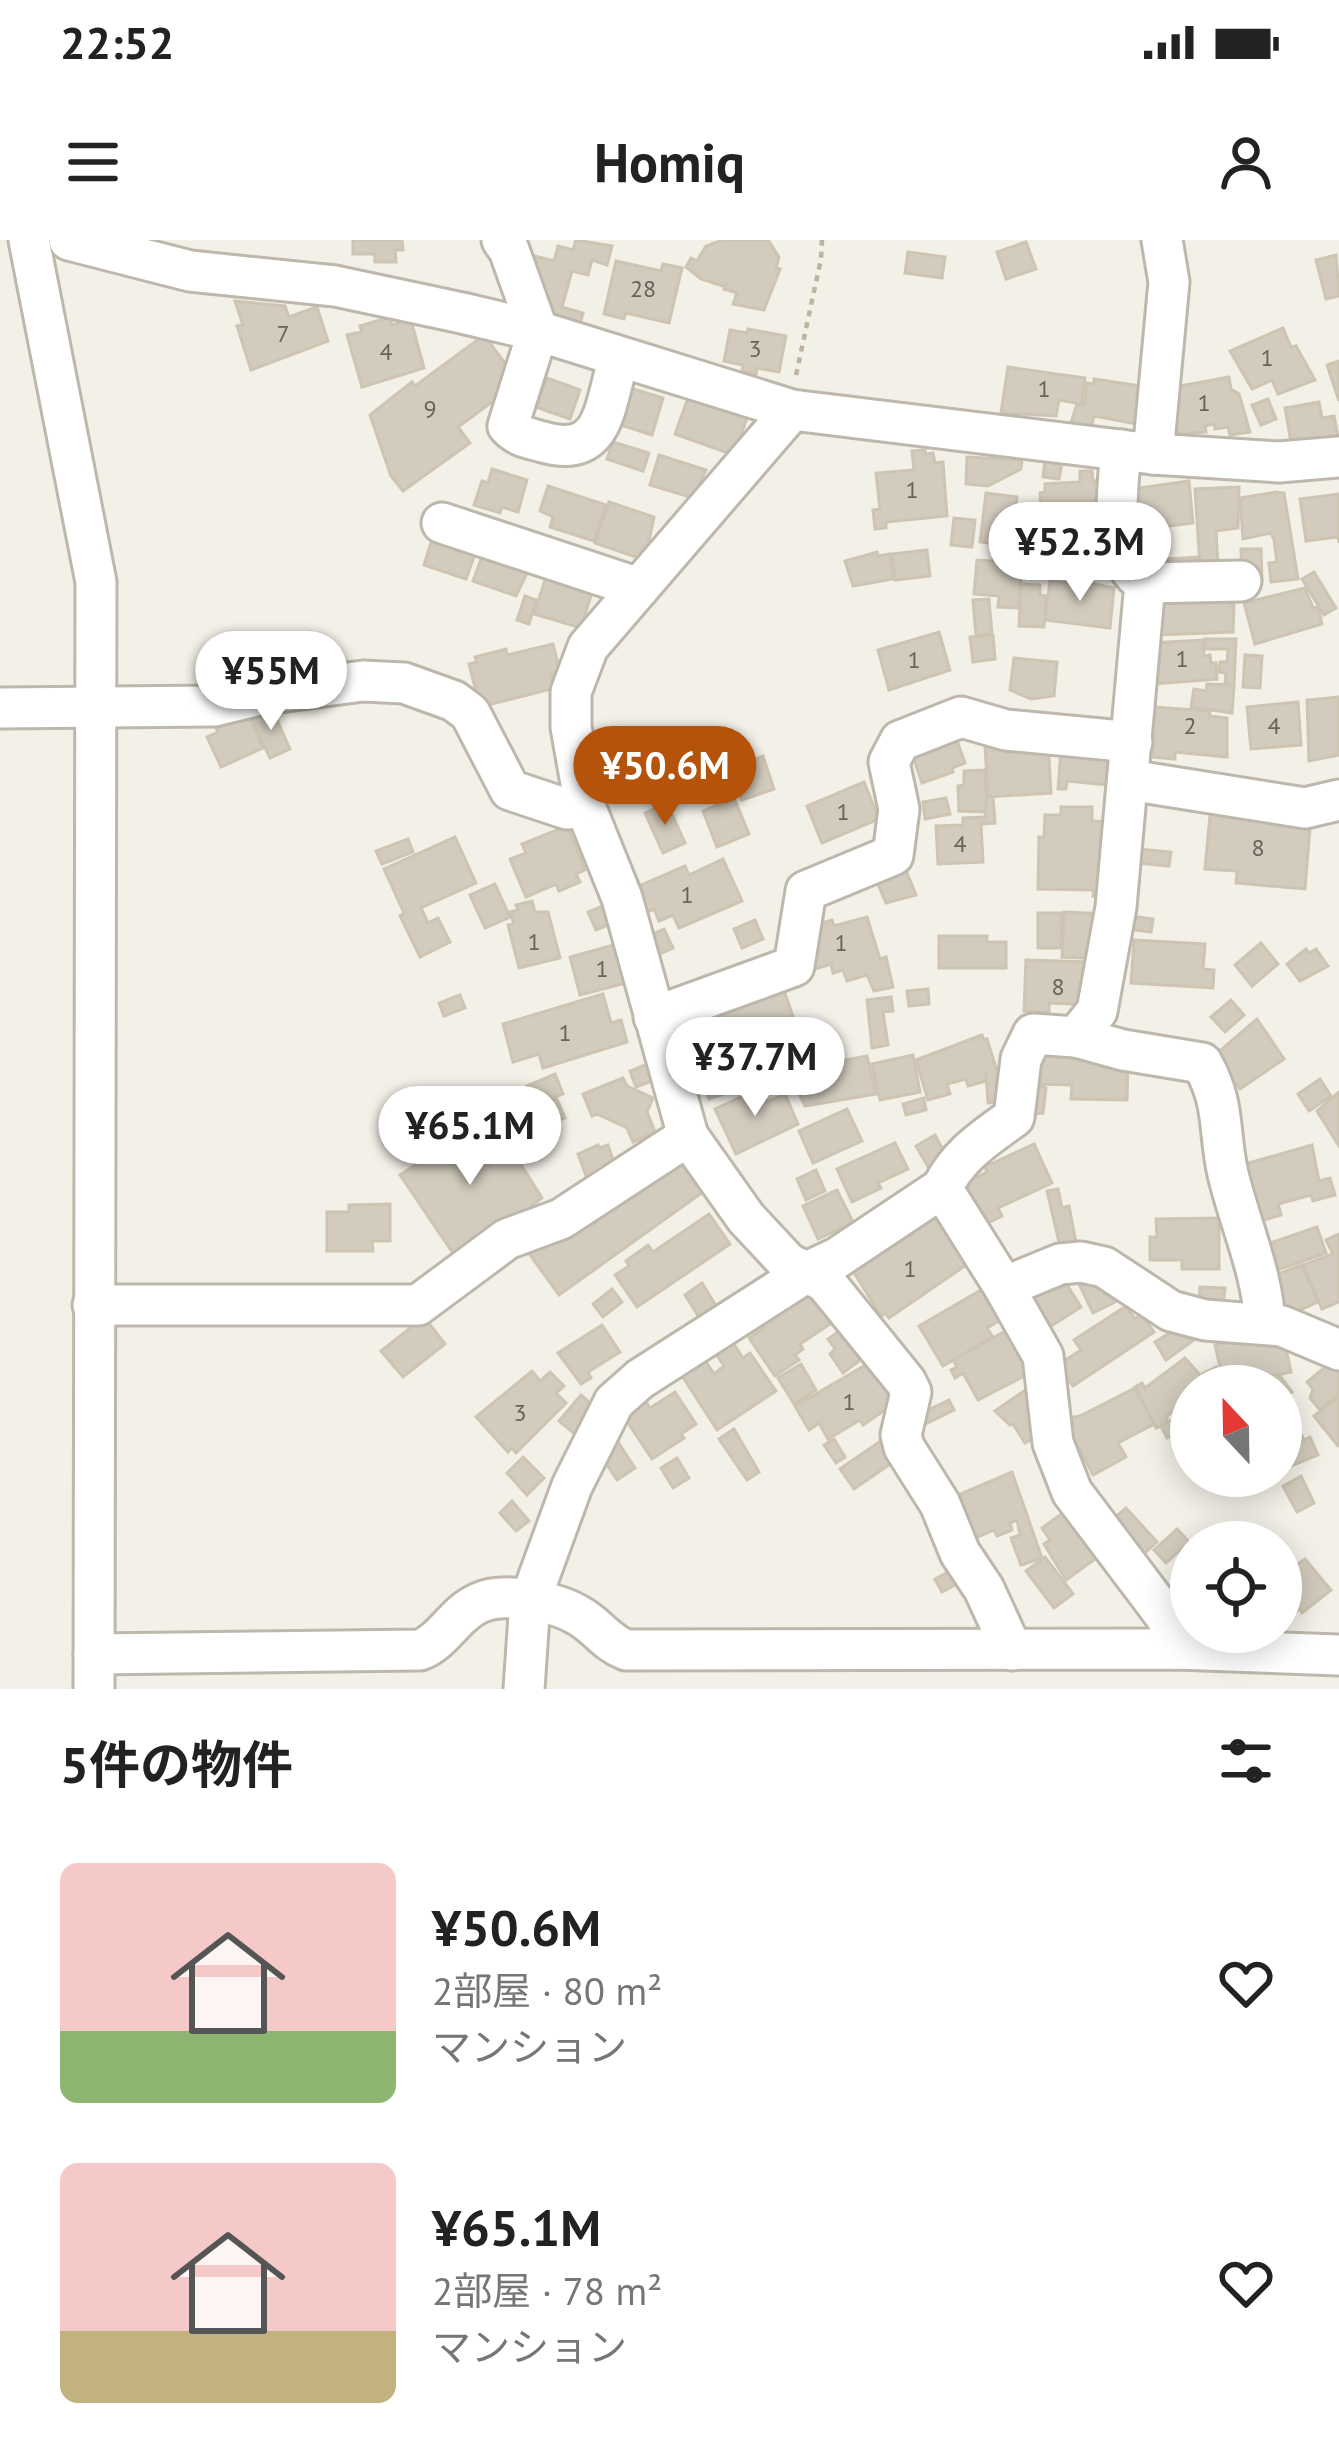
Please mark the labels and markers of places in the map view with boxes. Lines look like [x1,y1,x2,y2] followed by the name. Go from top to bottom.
[982,502,1178,604] pin: ¥52.3M
[200,631,342,733] pin: ¥55M
[567,726,763,828] pin: ¥50.6M
[657,1017,853,1119] pin: ¥37.7M
[372,1086,568,1188] pin: ¥65.1M

